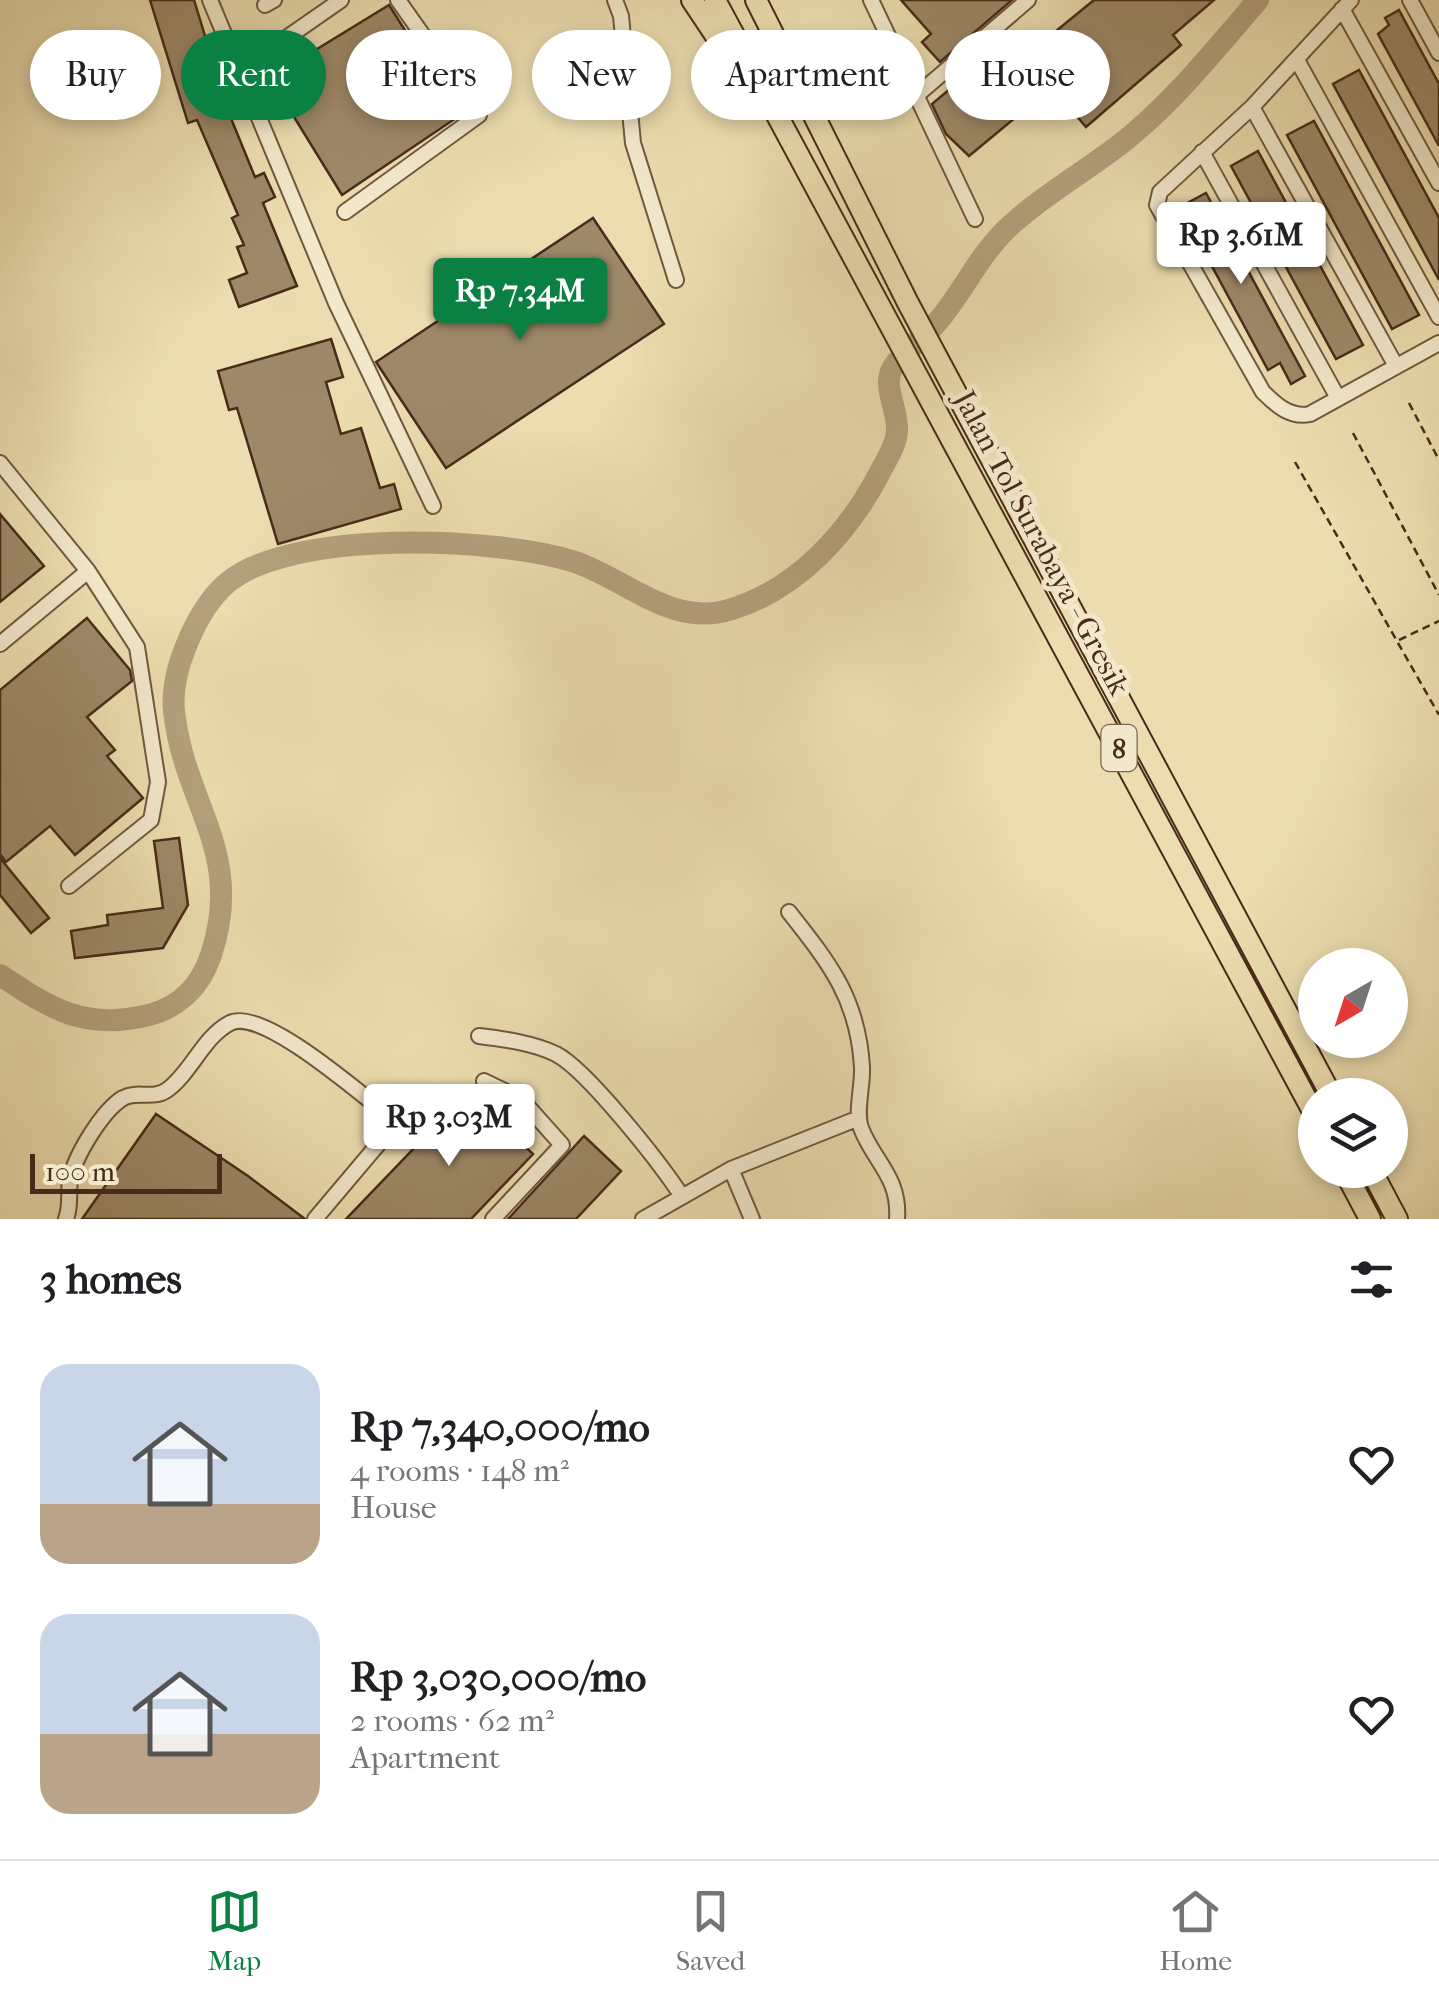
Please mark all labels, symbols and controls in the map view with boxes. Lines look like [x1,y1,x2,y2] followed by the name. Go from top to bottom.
[30,30,161,120] chip: Buy
[181,30,326,120] chip: Rent
[346,30,512,120] chip: Filters
[532,30,671,120] chip: New
[691,30,925,120] chip: Apartment
[945,30,1110,120] chip: House
[1138,202,1344,287] pin: Rp 3.61M
[1179,216,1303,253] text: Rp 3.61M
[417,258,623,343] pin: Rp 7.34M
[455,272,585,309] text: Rp 7.34M
[945,383,1137,702] street label: Jalan Tol Surabaya - Gresik
[1102,725,1136,771] road number: 8
[1298,948,1408,1058] north arrow
[1298,948,1408,1188] map controls
[1298,1078,1408,1188] button: layers
[346,1084,552,1169] pin: Rp 3.03M
[386,1098,512,1135] text: Rp 3.03M
[30,1149,222,1194] scale bar
[45,1155,115,1188] text: 100 m
[1344,1252,1399,1307] icon: filters
[40,1255,182,1304] text: 3 homes
[350,1403,650,1452] text: Rp 7,340,000/mo
[120,1404,240,1524] icon: home
[1344,1437,1399,1492] icon: heart
[350,1452,569,1489] text: 4 rooms · 148 m²
[350,1489,437,1526] text: House
[350,1653,646,1702] text: Rp 3,030,000/mo
[120,1654,240,1774] icon: home
[1344,1687,1399,1742] icon: heart
[350,1702,554,1739] text: 2 rooms · 62 m²
[350,1739,500,1776] text: Apartment
[207,1884,262,1977] tab: Map
[676,1884,745,1977] tab: Saved
[1159,1884,1232,1977] tab: Home

